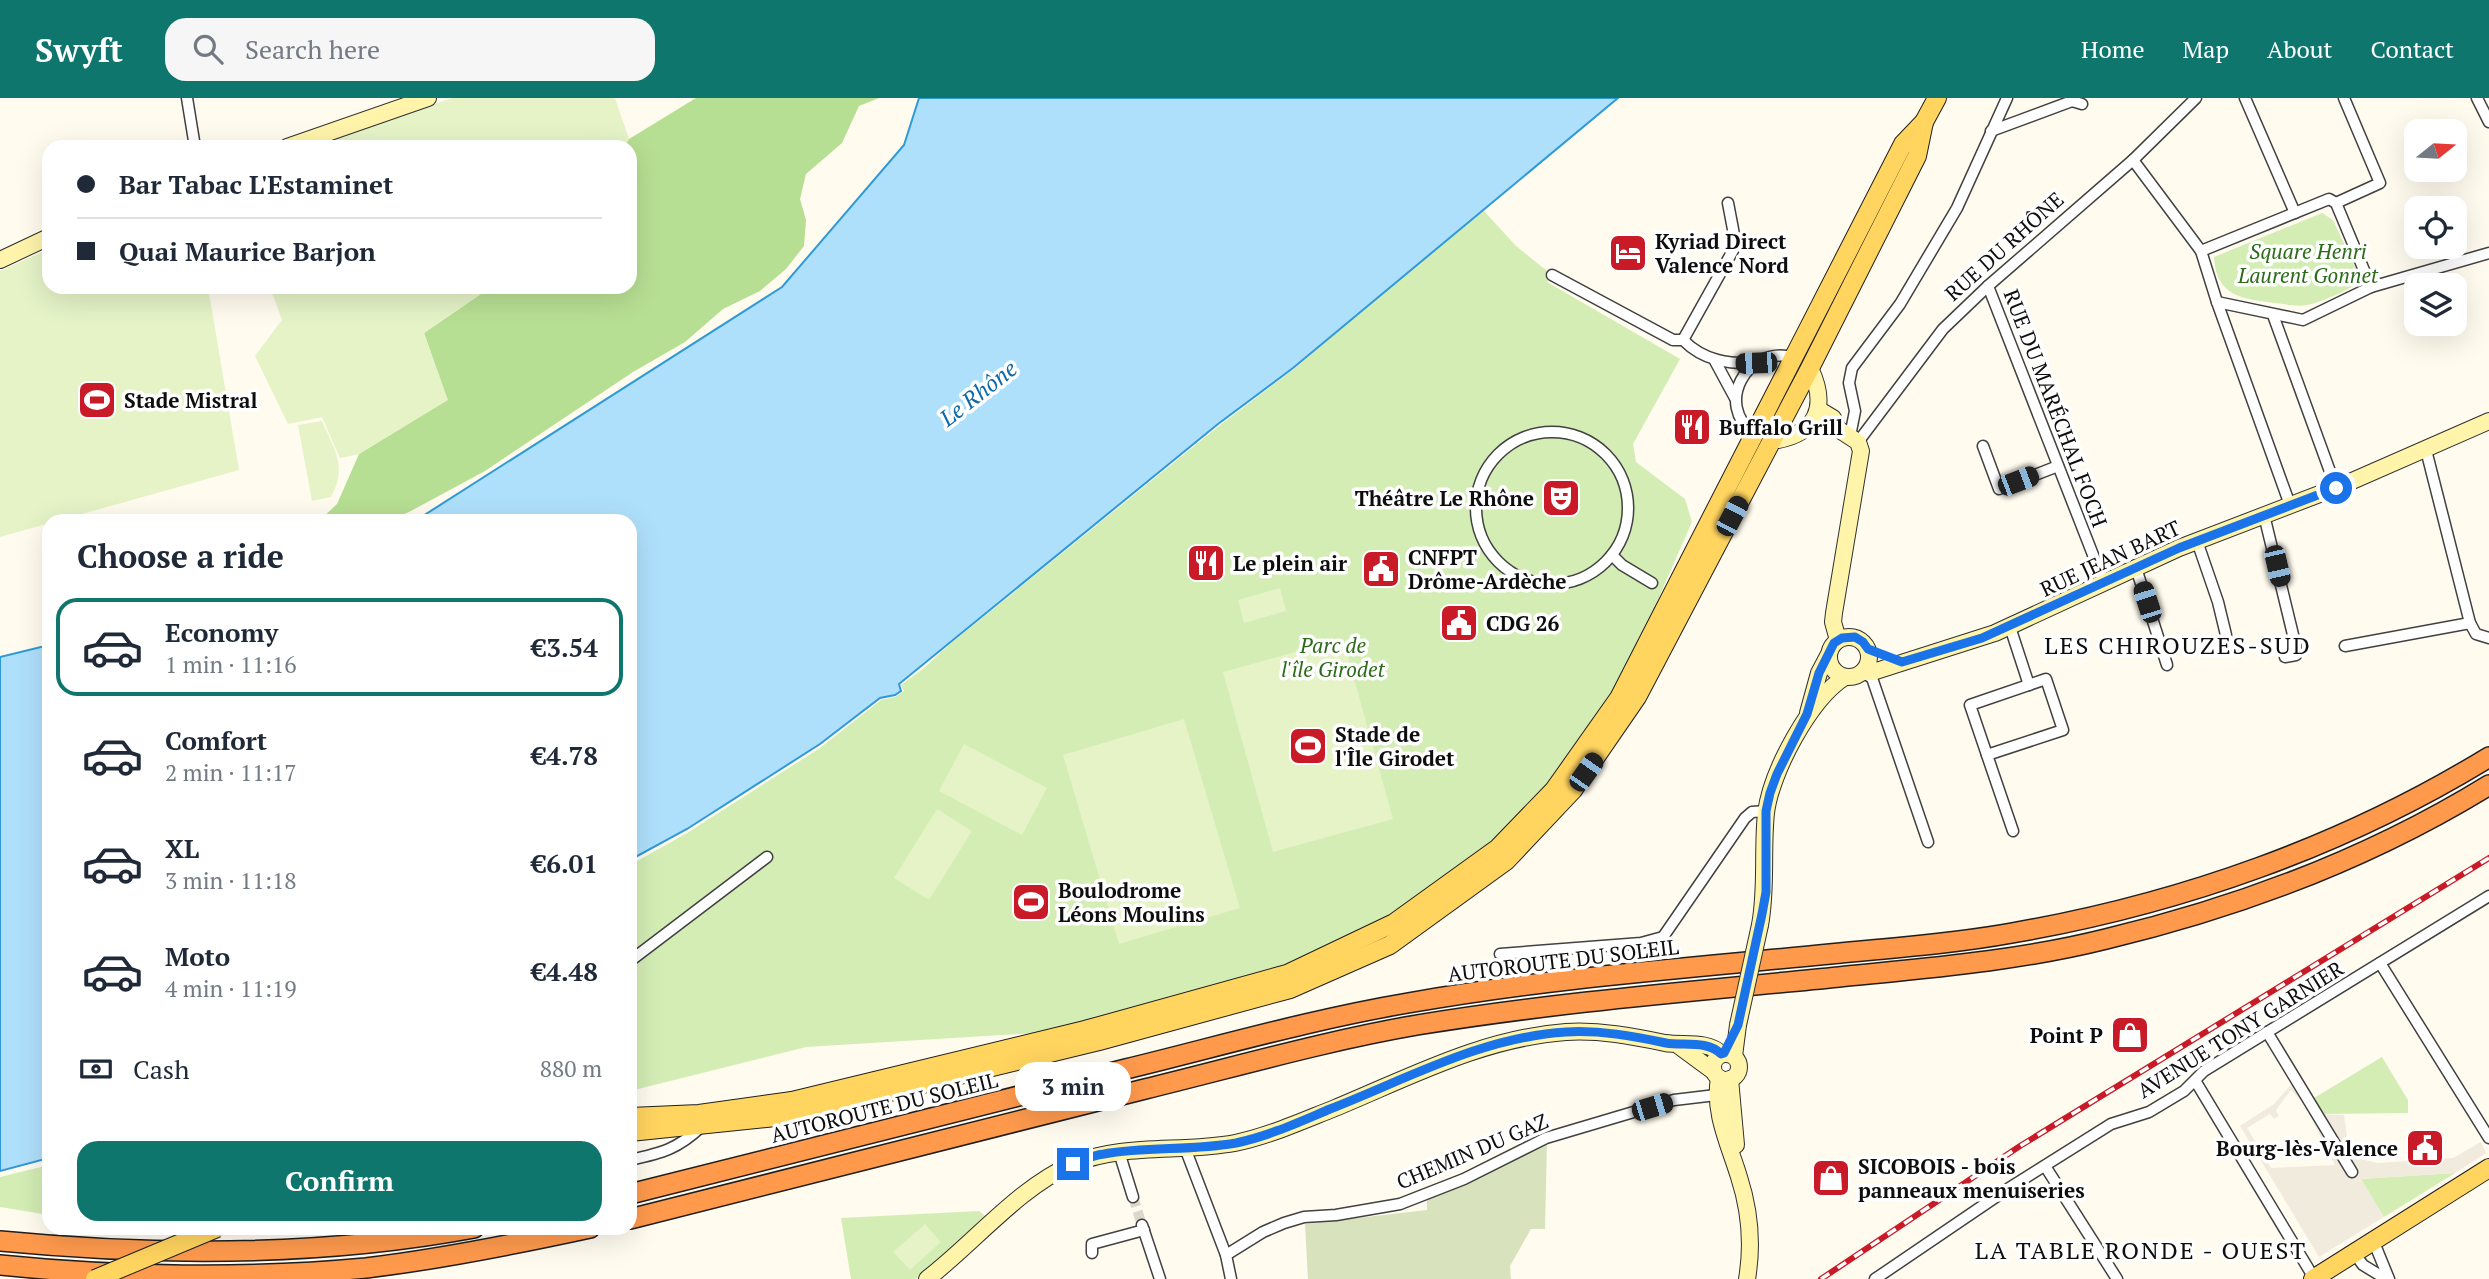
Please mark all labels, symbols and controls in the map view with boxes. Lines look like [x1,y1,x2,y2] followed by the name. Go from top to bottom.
[165,18,655,81] search box
[35,28,123,71] text: Swyft
[189,30,227,68] icon: search
[245,32,380,66] text: Search here
[2081,33,2145,65] text: Home
[2183,33,2229,65] text: Map
[2267,33,2333,65] text: About
[2371,33,2454,65] text: Contact
[2404,119,2468,182] north arrow
[2404,119,2467,336] map controls
[119,167,393,201] text: Bar Tabac L'Estaminet
[1939,185,2069,307] street label: RUE DU RHÔNE
[2404,196,2467,259] button: locate
[1655,227,1789,279] place label: Kyriad Direct Valence Nord
[1607,232,1649,274] hotel icon: Kyriad Direct Valence Nord
[119,234,376,268] text: Quai Maurice Barjon
[2237,237,2379,289] park label: Square Henri Laurent Gonnet
[2404,273,2467,336] button: layers
[1998,285,2114,531] street label: RUE DU MARÉCHAL FOCH
[1735,352,1778,374] car
[932,353,1023,434] water label: Le Rhône
[76,379,118,421] sports icon: Stade Mistral
[124,386,257,414] place label: Stade Mistral
[1671,406,1713,448] restaurant icon: Buffalo Grill
[1719,413,1843,441] place label: Buffalo Grill
[1995,464,2042,498] car
[2320,472,2352,504] route start
[1540,477,1582,519] theatre icon: Théâtre Le Rhône
[1355,484,1534,512] place label: Théâtre Le Rhône
[1713,493,1752,539] car
[2035,513,2185,603] street label: RUE JEAN BART
[77,535,284,577] text: Choose a ride
[1185,542,1227,584] restaurant icon: Le plein air
[1408,543,1567,595] place label: CNFPT Drôme-Ardèche
[2263,543,2292,589] car
[1360,548,1402,590] public building icon: CNFPT Drôme-Ardèche
[1233,549,1347,577] place label: Le plein air
[2131,579,2164,625] car
[1438,602,1480,644] public building icon: CDG 26
[1486,609,1560,637] place label: CDG 26
[165,615,278,649] text: Economy
[81,616,144,679] icon: car
[2044,629,2312,661] district label: LES CHIROUZES-SUD
[532,630,598,664] text: €3.54
[1281,631,1386,683] park label: Parc de l'île Girodet
[165,649,297,680] text: 1 min · 11:16
[1335,720,1455,772] place label: Stade de l'Île Girodet
[165,723,267,757] text: Comfort
[81,724,144,787] icon: car
[1287,725,1329,767] sports icon: Stade de l'Île Girodet
[532,738,598,772] text: €4.78
[1566,749,1607,795] car
[165,757,297,788] text: 2 min · 11:17
[165,831,199,865] text: XL
[81,832,144,895] icon: car
[532,846,598,880] text: €6.01
[165,865,297,896] text: 3 min · 11:18
[1058,876,1205,928] place label: Boulodrome Léons Moulins
[1010,881,1052,923] sports icon: Boulodrome Léons Moulins
[1446,932,1681,988] street label: AUTOROUTE DU SOLEIL
[165,939,230,973] text: Moto
[81,940,144,1003] icon: car
[532,954,598,988] text: €4.48
[2132,954,2349,1104] street label: AVENUE TONY GARNIER
[165,973,297,1004] text: 4 min · 11:19
[2109,1014,2151,1056] shop icon: Point P
[2030,1021,2103,1049] place label: Point P
[77,1050,115,1088] icon: cash
[133,1052,189,1086] text: Cash
[540,1053,602,1084] text: 880 m
[1015,1062,1131,1112] callout: 3 min
[768,1065,1001,1149] street label: AUTOROUTE DU SOLEIL
[1042,1071,1104,1102] text: 3 min
[1629,1091,1676,1123] car
[1392,1106,1552,1196] street label: CHEMIN DU GAZ
[2404,1127,2446,1169] public building icon: Bourg-lès-Valence
[2216,1134,2398,1162] place label: Bourg-lès-Valence
[77,1141,602,1221] button: Confirm
[1057,1148,1089,1180] route end
[1858,1152,2085,1204] place label: SICOBOIS - bois panneaux menuiseries
[1810,1157,1852,1199] shop icon: SICOBOIS - bois panneaux menuiseries
[1975,1234,2307,1266] district label: LA TABLE RONDE - OUEST

